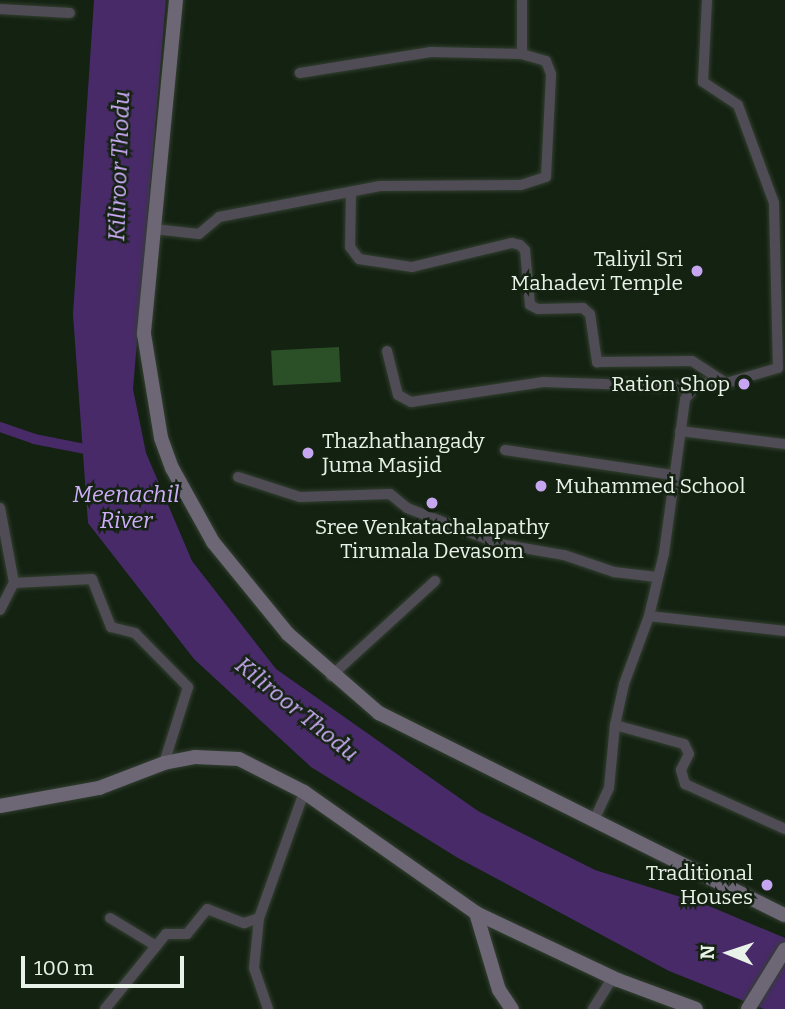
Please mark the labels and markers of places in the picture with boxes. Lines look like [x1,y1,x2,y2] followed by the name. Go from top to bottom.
[511,246,683,296] place label: Taliyil Sri Mahadevi Temple
[689,263,705,279] marker: Taliyil Sri Mahadevi Temple
[611,371,730,397] place label: Ration Shop
[736,376,752,392] marker: Ration Shop
[322,428,485,478] place label: Thazhathangady Juma Masjid
[300,445,316,461] marker: Thazhathangady Juma Masjid
[555,473,745,499] place label: Muhammed School
[533,478,549,494] marker: Muhammed School
[424,495,440,511] marker: Sree Venkatachalapathy Tirumala Devasom
[315,514,549,564] place label: Sree Venkatachalapathy Tirumala Devasom
[646,860,753,910] place label: Traditional Houses
[759,877,775,893] marker: Traditional Houses

